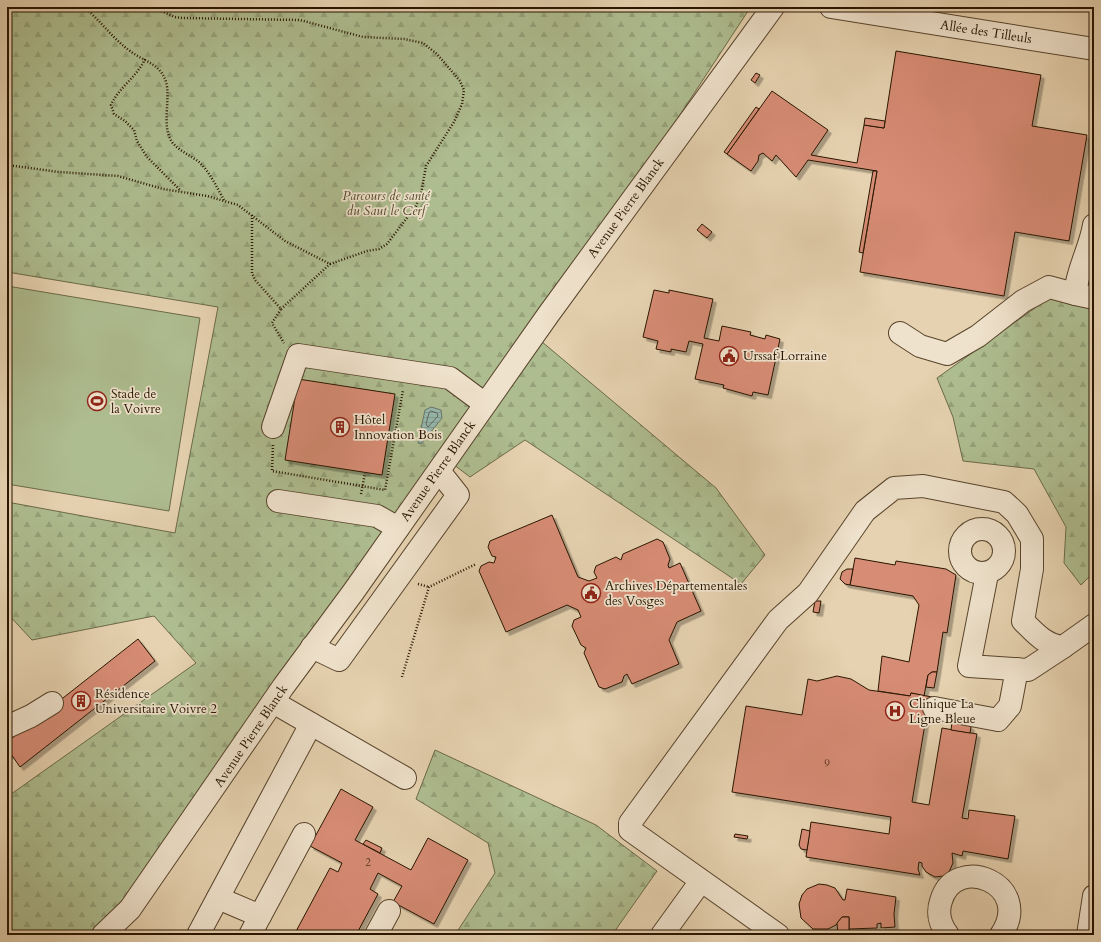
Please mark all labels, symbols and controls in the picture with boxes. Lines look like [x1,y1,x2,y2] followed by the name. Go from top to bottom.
[939,16,1033,48] street label: Allée des Tilleuls
[584,154,669,262] street label: Avenue Pierre Blanck
[343,187,430,220] park label: Parcours de santé du Saut le Cerf
[718,345,740,367] public building icon: Urssaf Lorraine
[743,347,827,365] place label: Urssaf Lorraine
[111,385,161,418] place label: Stade de la Voivre
[86,390,108,412] sports icon: Stade de la Voivre
[354,411,442,444] place label: Hôtel Innovation Bois
[329,416,351,438] building icon: Hôtel Innovation Bois
[396,417,480,525] street label: Avenue Pierre Blanck
[605,577,747,610] place label: Archives Départementales des Vosges
[580,582,602,604] public building icon: Archives Départementales des Vosges
[210,681,292,791] street label: Avenue Pierre Blanck
[95,685,217,718] place label: Résidence Universitaire Voivre 2
[70,690,92,712] building icon: Résidence Universitaire Voivre 2
[909,695,976,728] place label: Clinique La Ligne Bleue
[884,700,906,722] hospital icon: Clinique La Ligne Bleue
[824,756,830,771] house number: 9
[365,855,371,870] house number: 2

